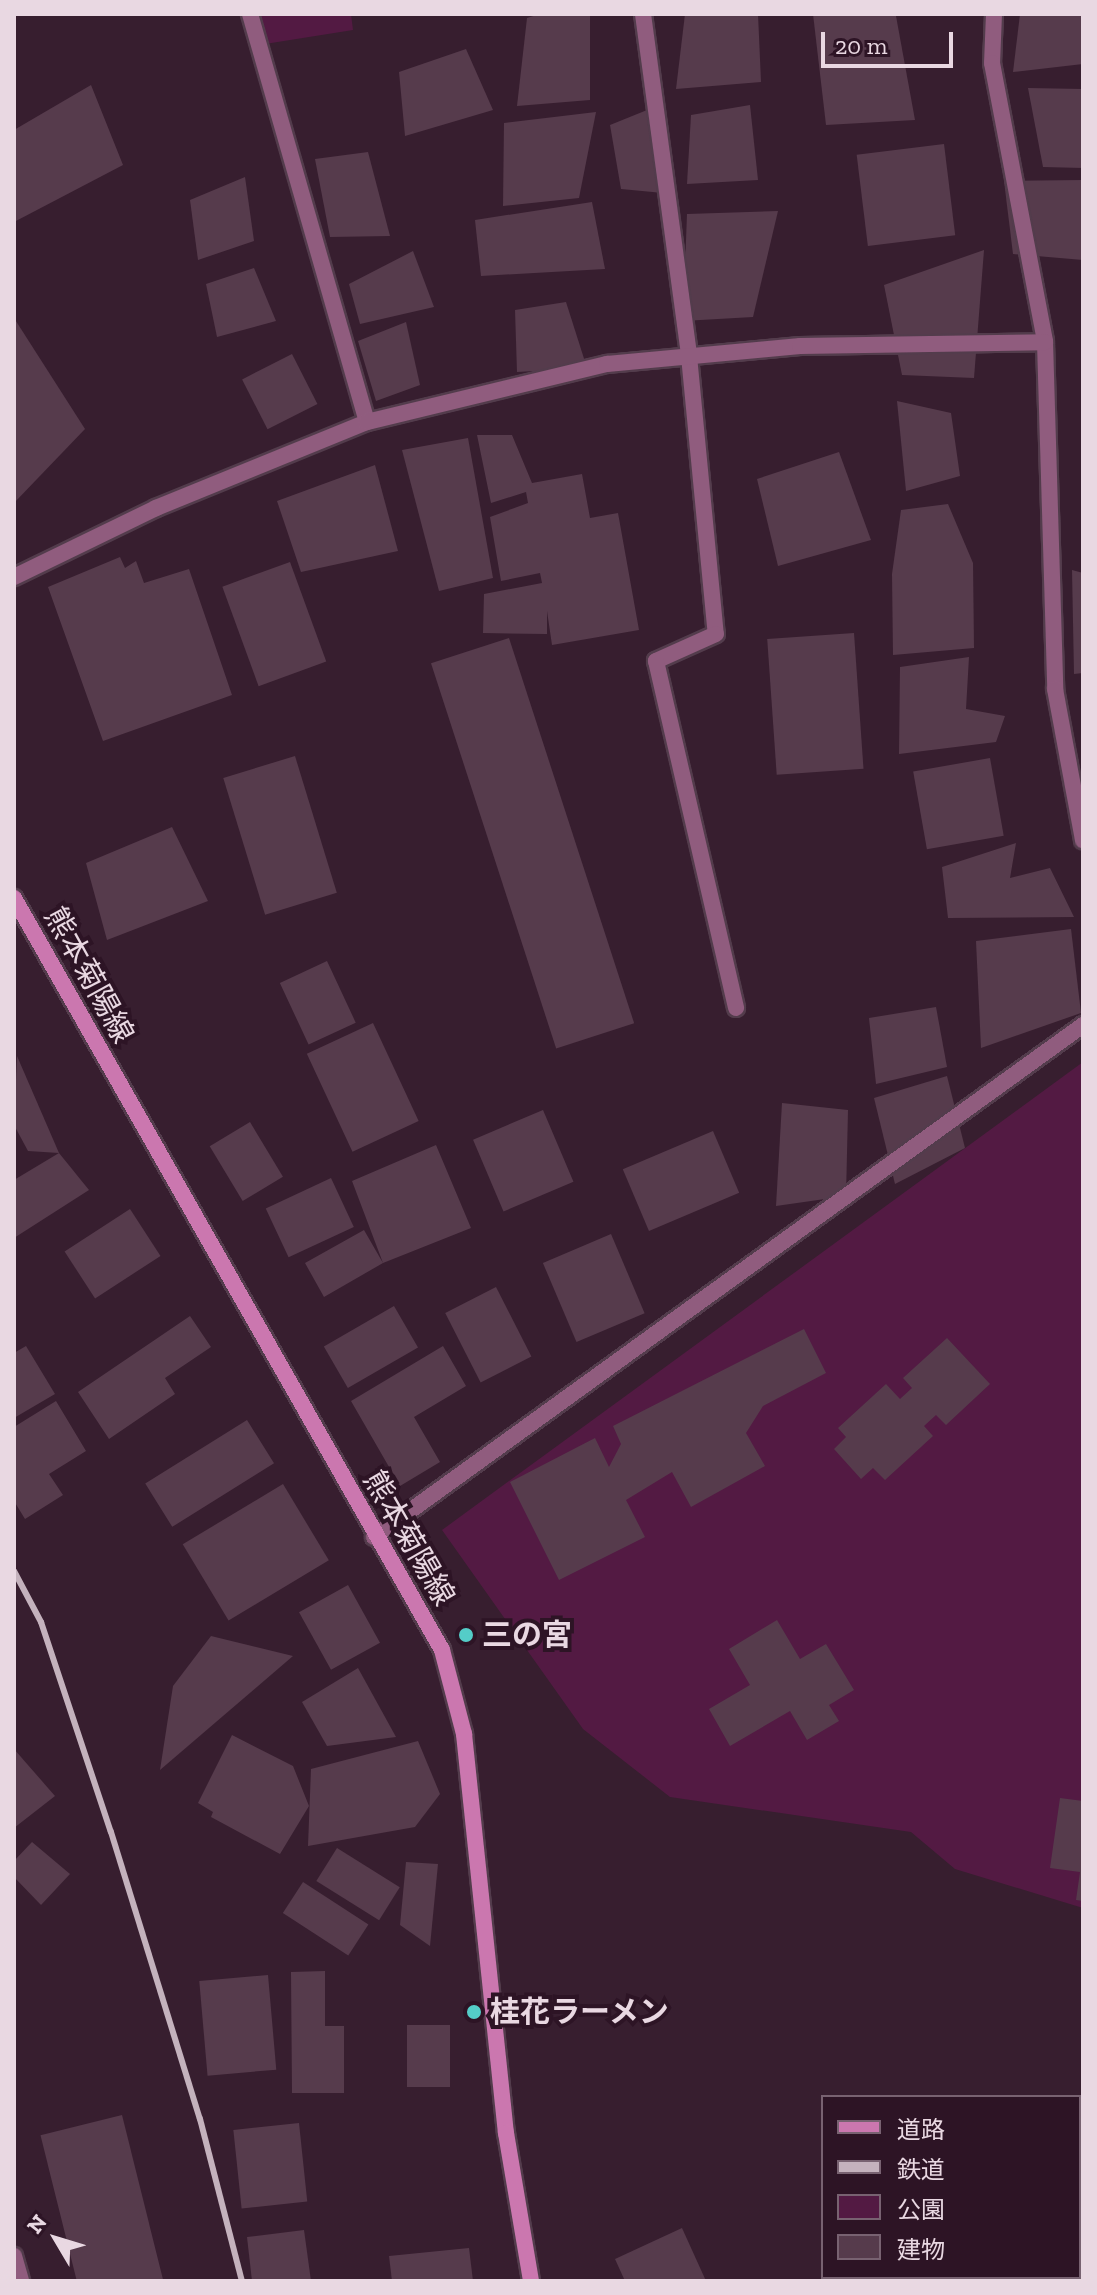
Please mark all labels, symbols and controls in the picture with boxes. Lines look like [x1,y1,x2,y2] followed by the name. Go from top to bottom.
[825,16,957,66] scale bar
[835,31,887,60] text: 20 m
[37,901,141,1049] street label: 熊本菊陽線
[356,1464,462,1612] street label: 熊本菊陽線
[482,1617,572,1653] place label: 三の宮
[457,1626,475,1644] marker: 三の宮
[490,1994,670,2030] place label: 桂花ラーメン
[465,2003,483,2021] marker: 桂花ラーメン
[821,2095,1081,2279] legend
[897,2115,945,2144] text: 道路
[897,2155,945,2184] text: 鉄道
[897,2195,945,2224] text: 公園
[16,2199,96,2279] north arrow
[21,2209,52,2239] text: N
[897,2235,945,2264] text: 建物

